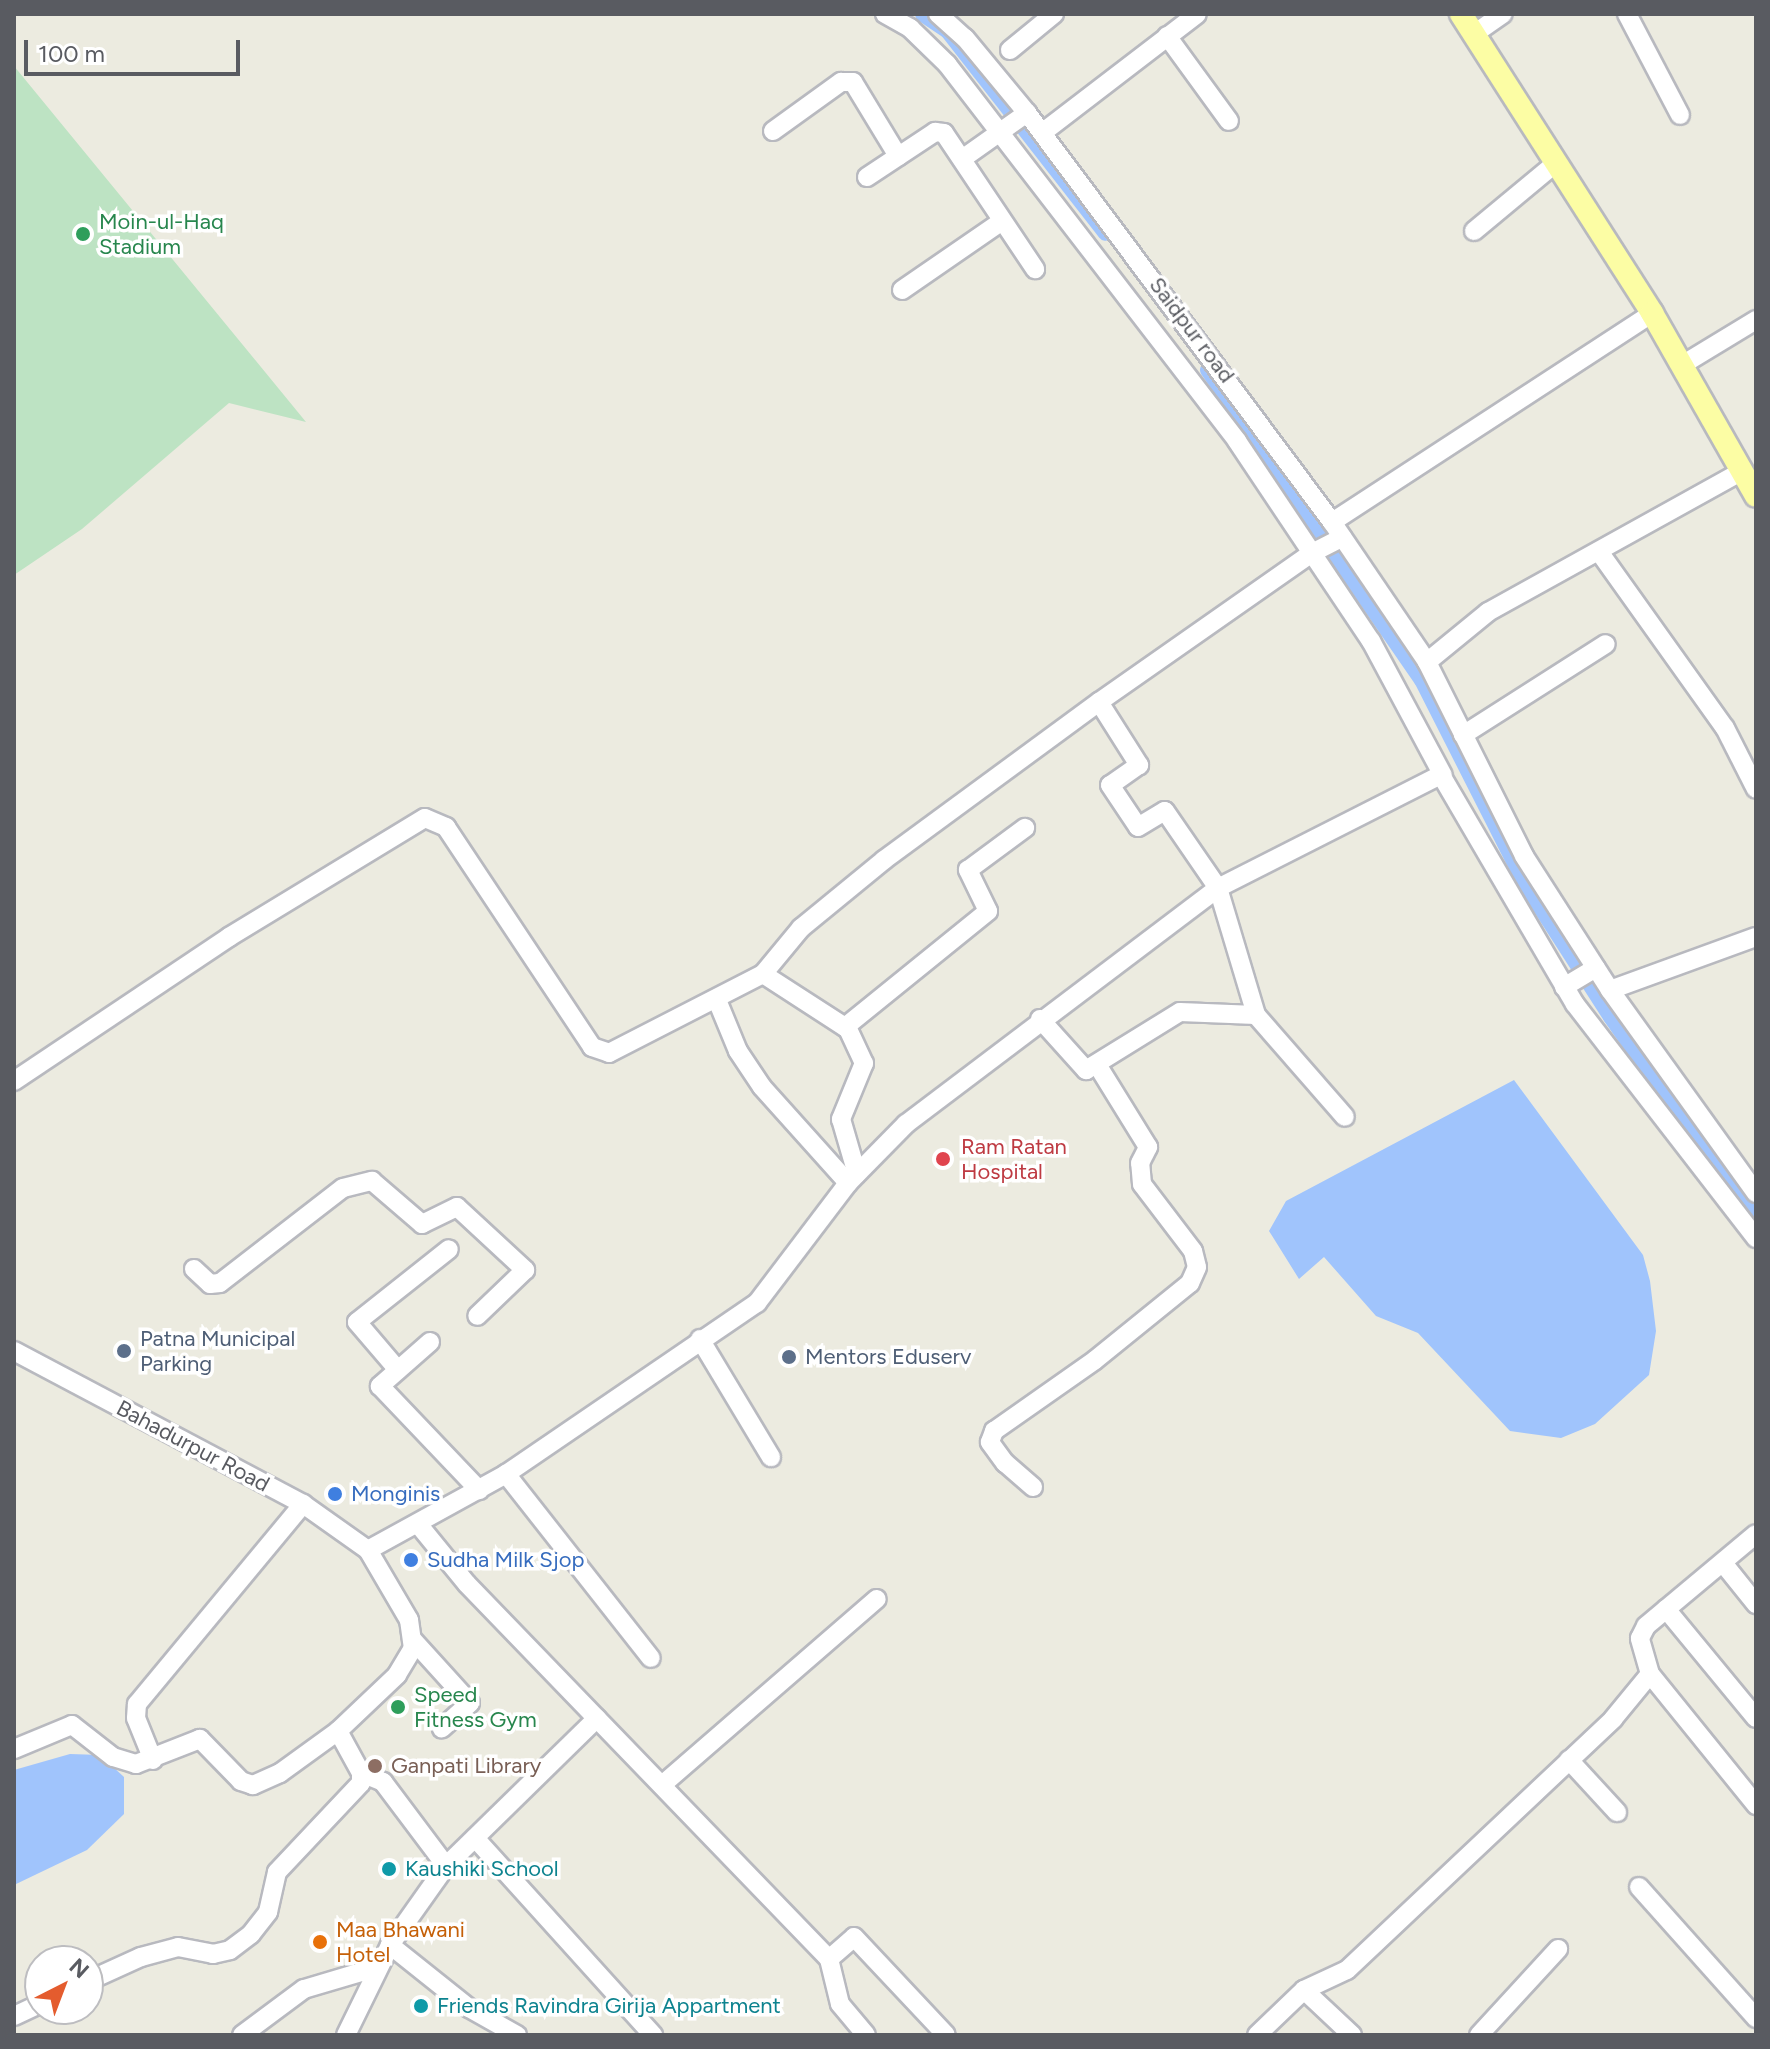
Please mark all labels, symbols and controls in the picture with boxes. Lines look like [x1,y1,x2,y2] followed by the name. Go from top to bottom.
[28,24,244,74] scale bar
[38,39,105,68] text: 100 m
[99,208,224,260] place label: Moin-ul-Haq Stadium
[74,225,92,243] marker: Moin-ul-Haq Stadium
[1144,272,1240,388] street label: Saidpur road
[961,1133,1067,1184] place label: Ram Ratan Hospital
[932,1148,954,1170] marker: Ram Ratan Hospital
[140,1325,295,1376] place label: Patna Municipal Parking
[115,1342,133,1360] marker: Patna Municipal Parking
[805,1344,971,1370] place label: Mentors Eduserv
[780,1348,798,1366] marker: Mentors Eduserv
[112,1395,274,1497] street label: Bahadurpur Road
[351,1481,440,1507] place label: Monginis
[326,1485,344,1503] marker: Monginis
[427,1547,584,1573] place label: Sudha Milk Sjop
[402,1551,420,1569] marker: Sudha Milk Sjop
[414,1681,537,1732] place label: Speed Fitness Gym
[389,1698,407,1716] marker: Speed Fitness Gym
[391,1753,541,1779] place label: Ganpati Library
[366,1757,384,1775] marker: Ganpati Library
[405,1856,559,1882] place label: Kaushiki School
[380,1860,398,1878] marker: Kaushiki School
[336,1916,465,1968] place label: Maa Bhawani Hotel
[311,1933,329,1951] marker: Maa Bhawani Hotel
[24,1945,104,2025] north arrow
[64,1953,94,1984] text: N
[437,1993,781,2019] place label: Friends Ravindra Girija Appartment
[412,1997,430,2015] marker: Friends Ravindra Girija Appartment

